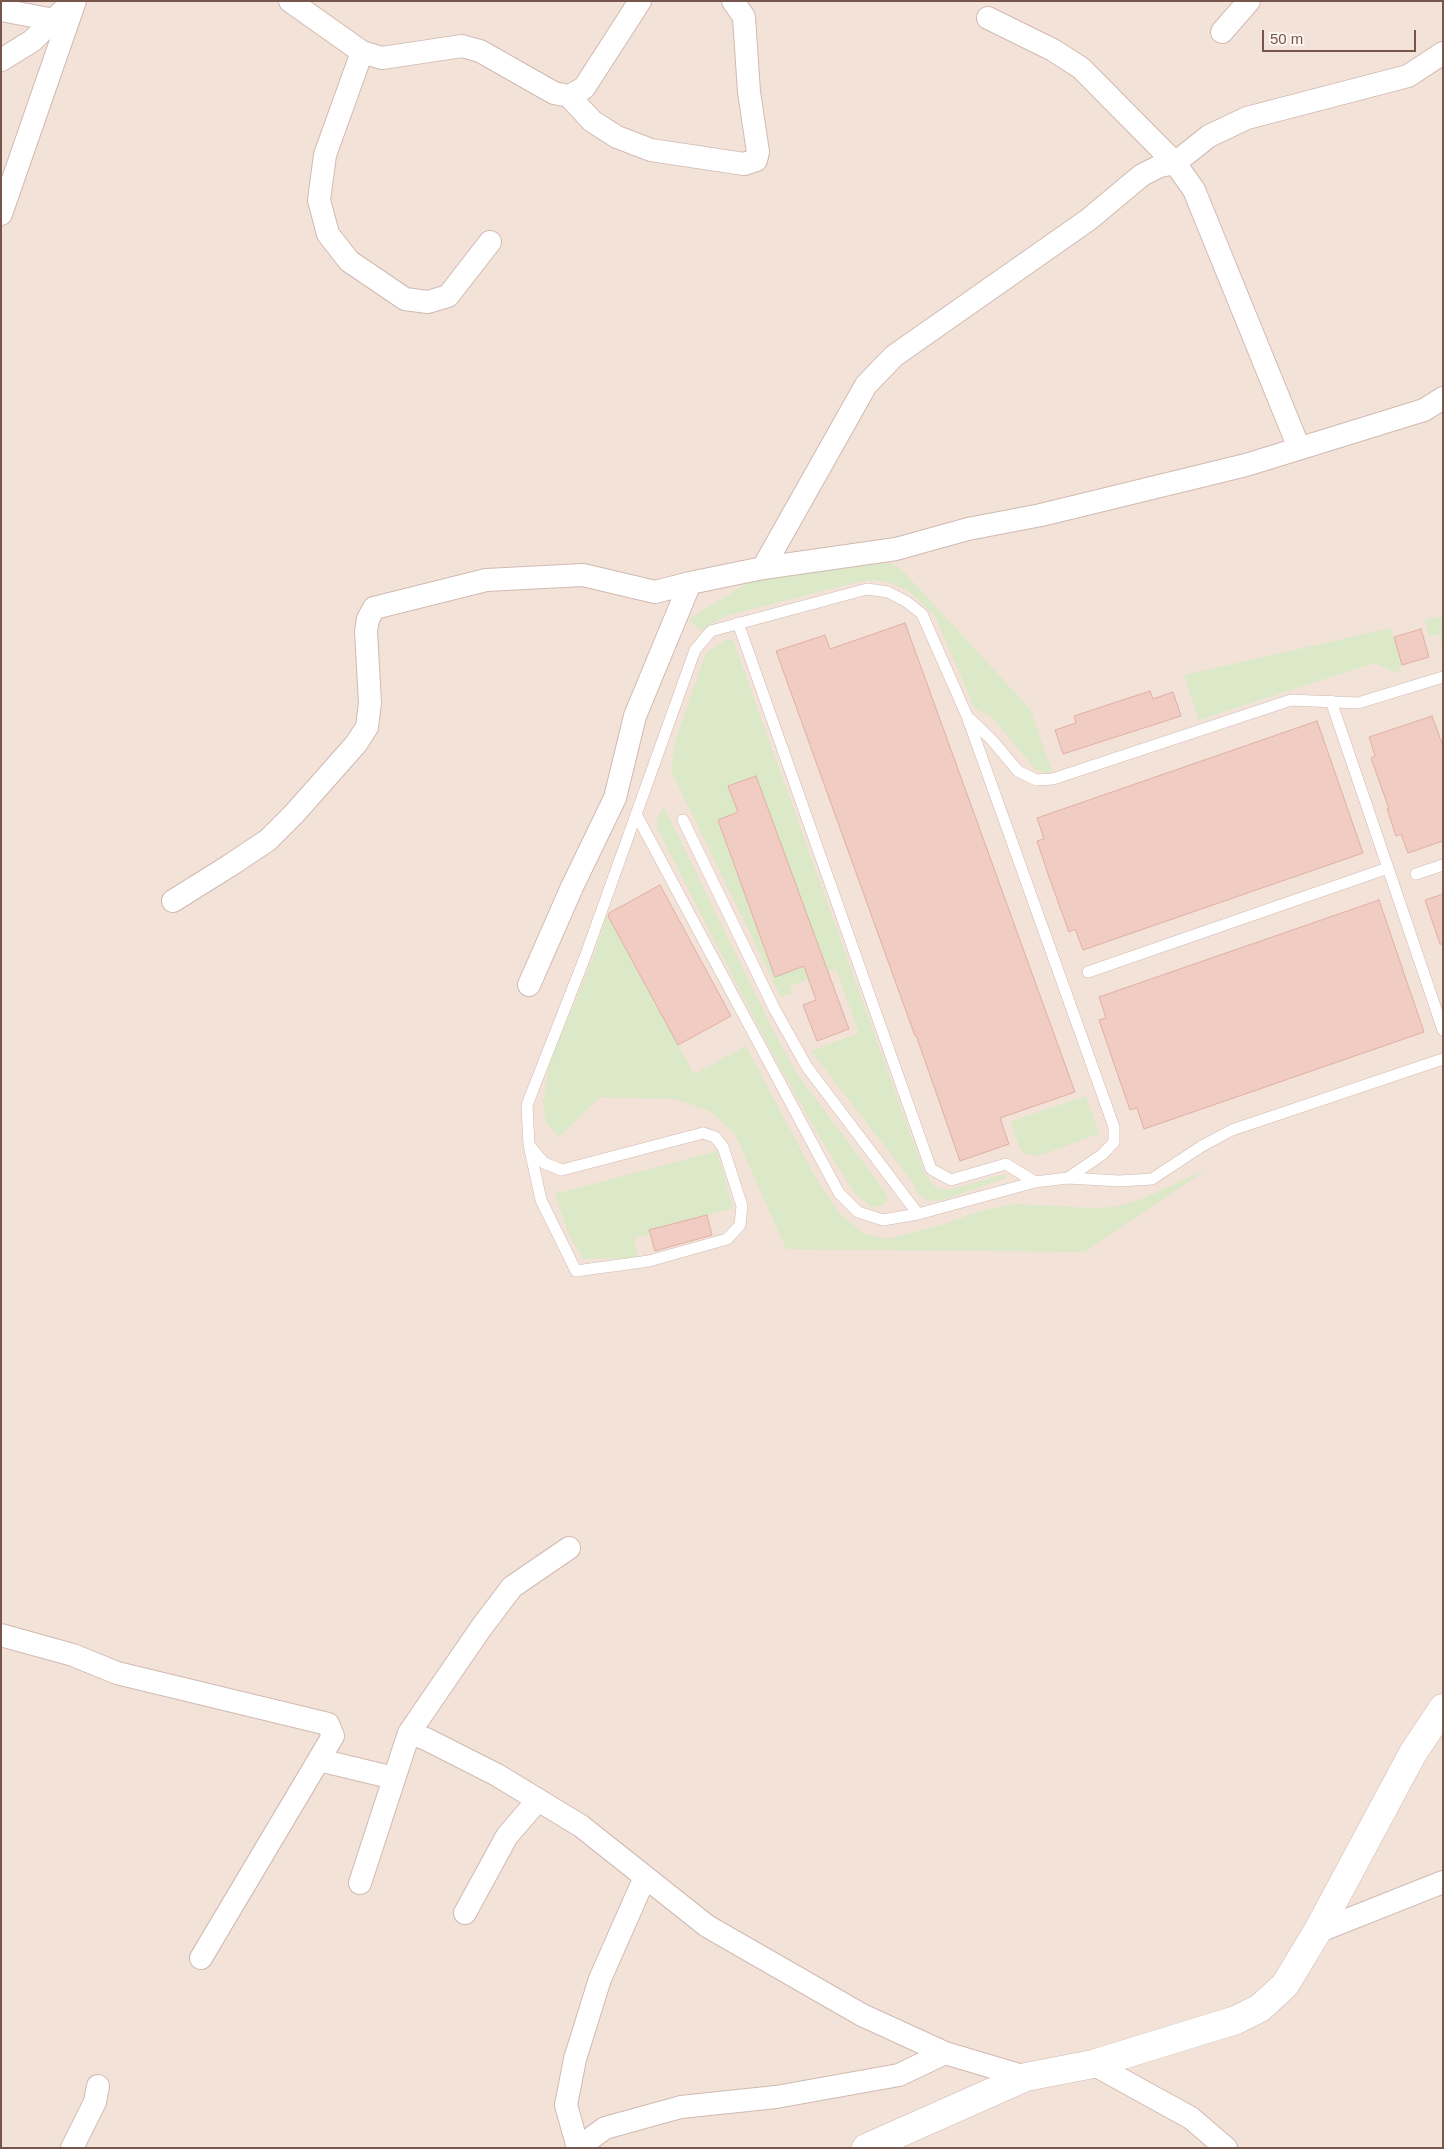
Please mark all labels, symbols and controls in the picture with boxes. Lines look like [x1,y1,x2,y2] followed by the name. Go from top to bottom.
[1264,20,1418,52] scale bar
[1270,30,1303,47] text: 50 m

